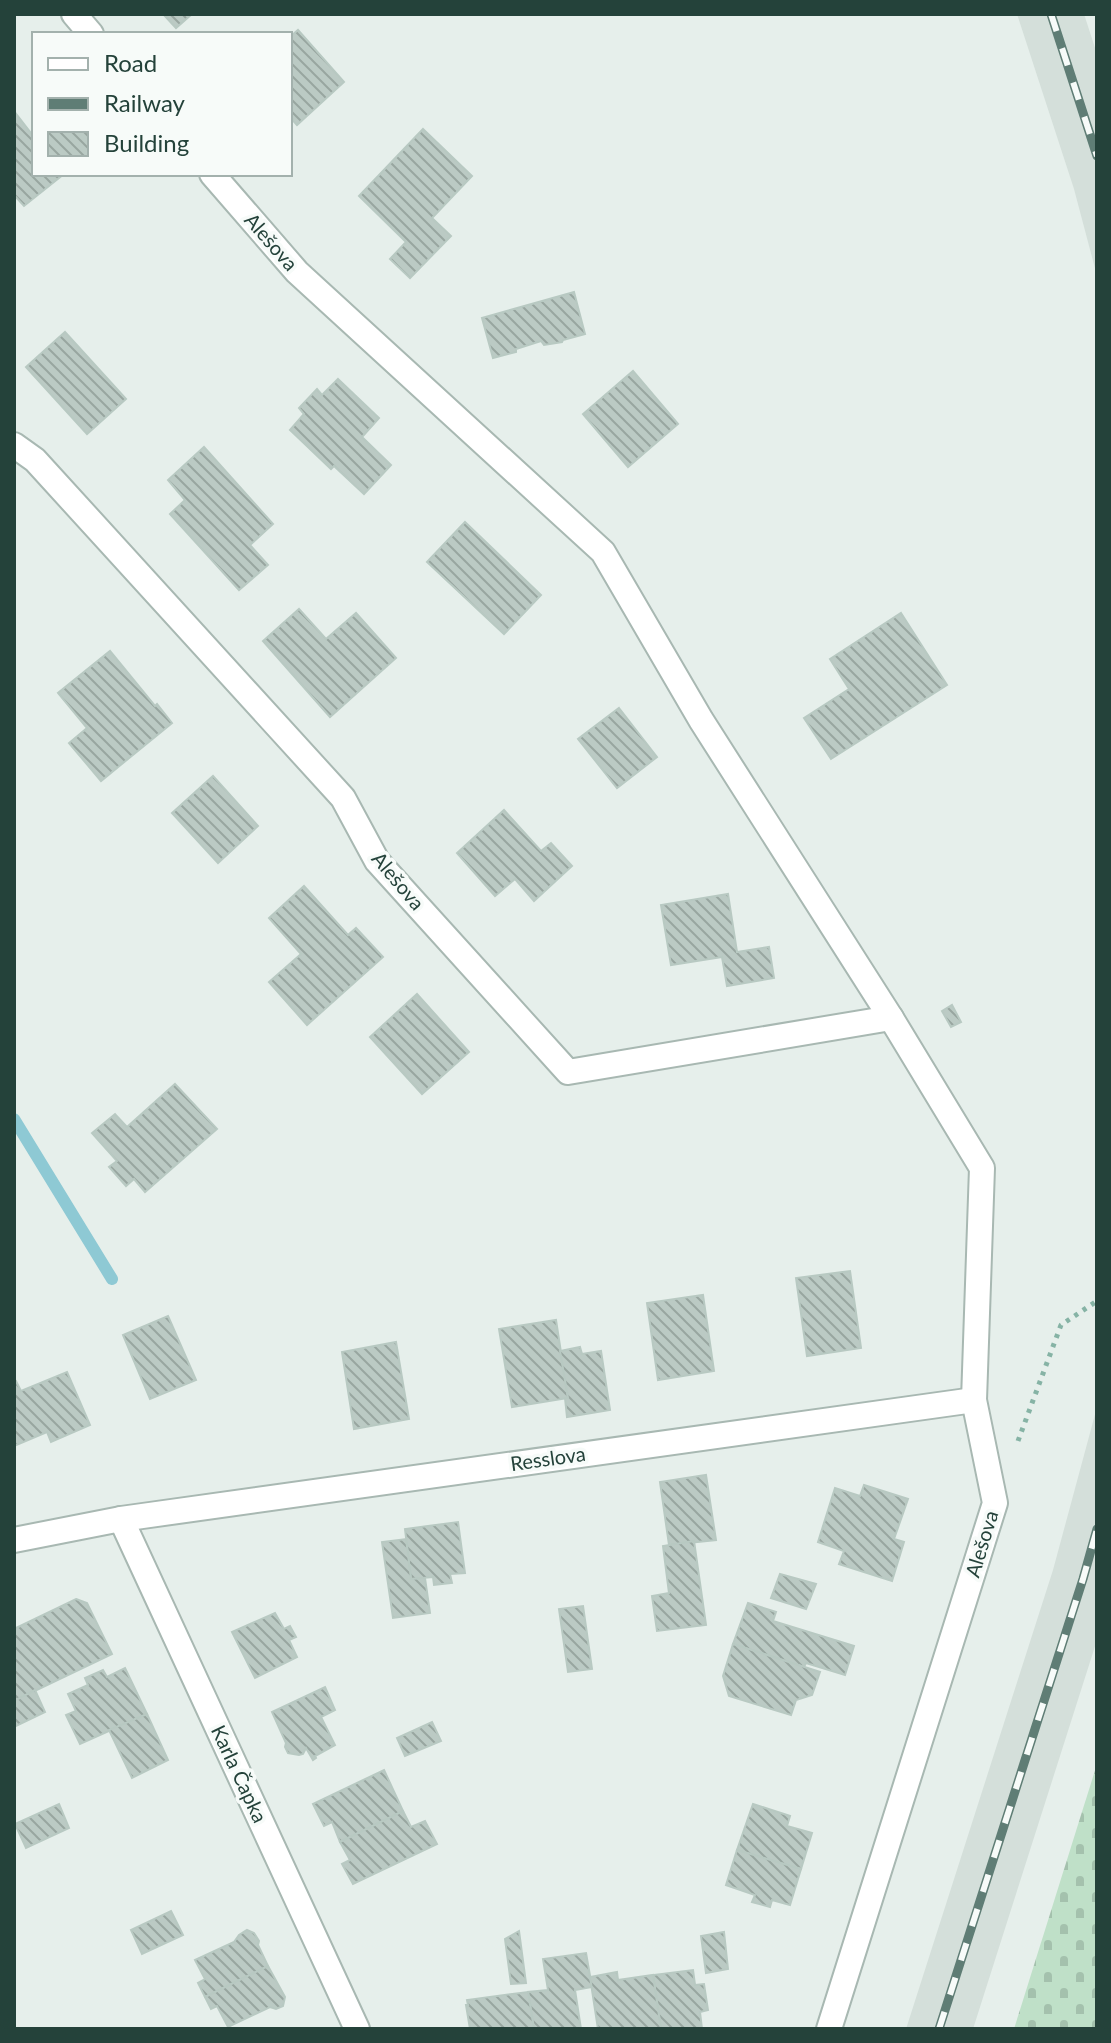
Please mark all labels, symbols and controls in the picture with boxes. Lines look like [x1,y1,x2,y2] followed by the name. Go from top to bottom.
[32,32,292,176] legend
[104,48,157,77] text: Road
[104,88,186,117] text: Railway
[104,128,189,157] text: Building
[240,208,303,275] street label: Alešova
[368,846,430,914] street label: Alešova
[509,1441,587,1475] street label: Resslova
[960,1507,1003,1580] street label: Alešova
[207,1721,273,1826] street label: Karla Čapka

